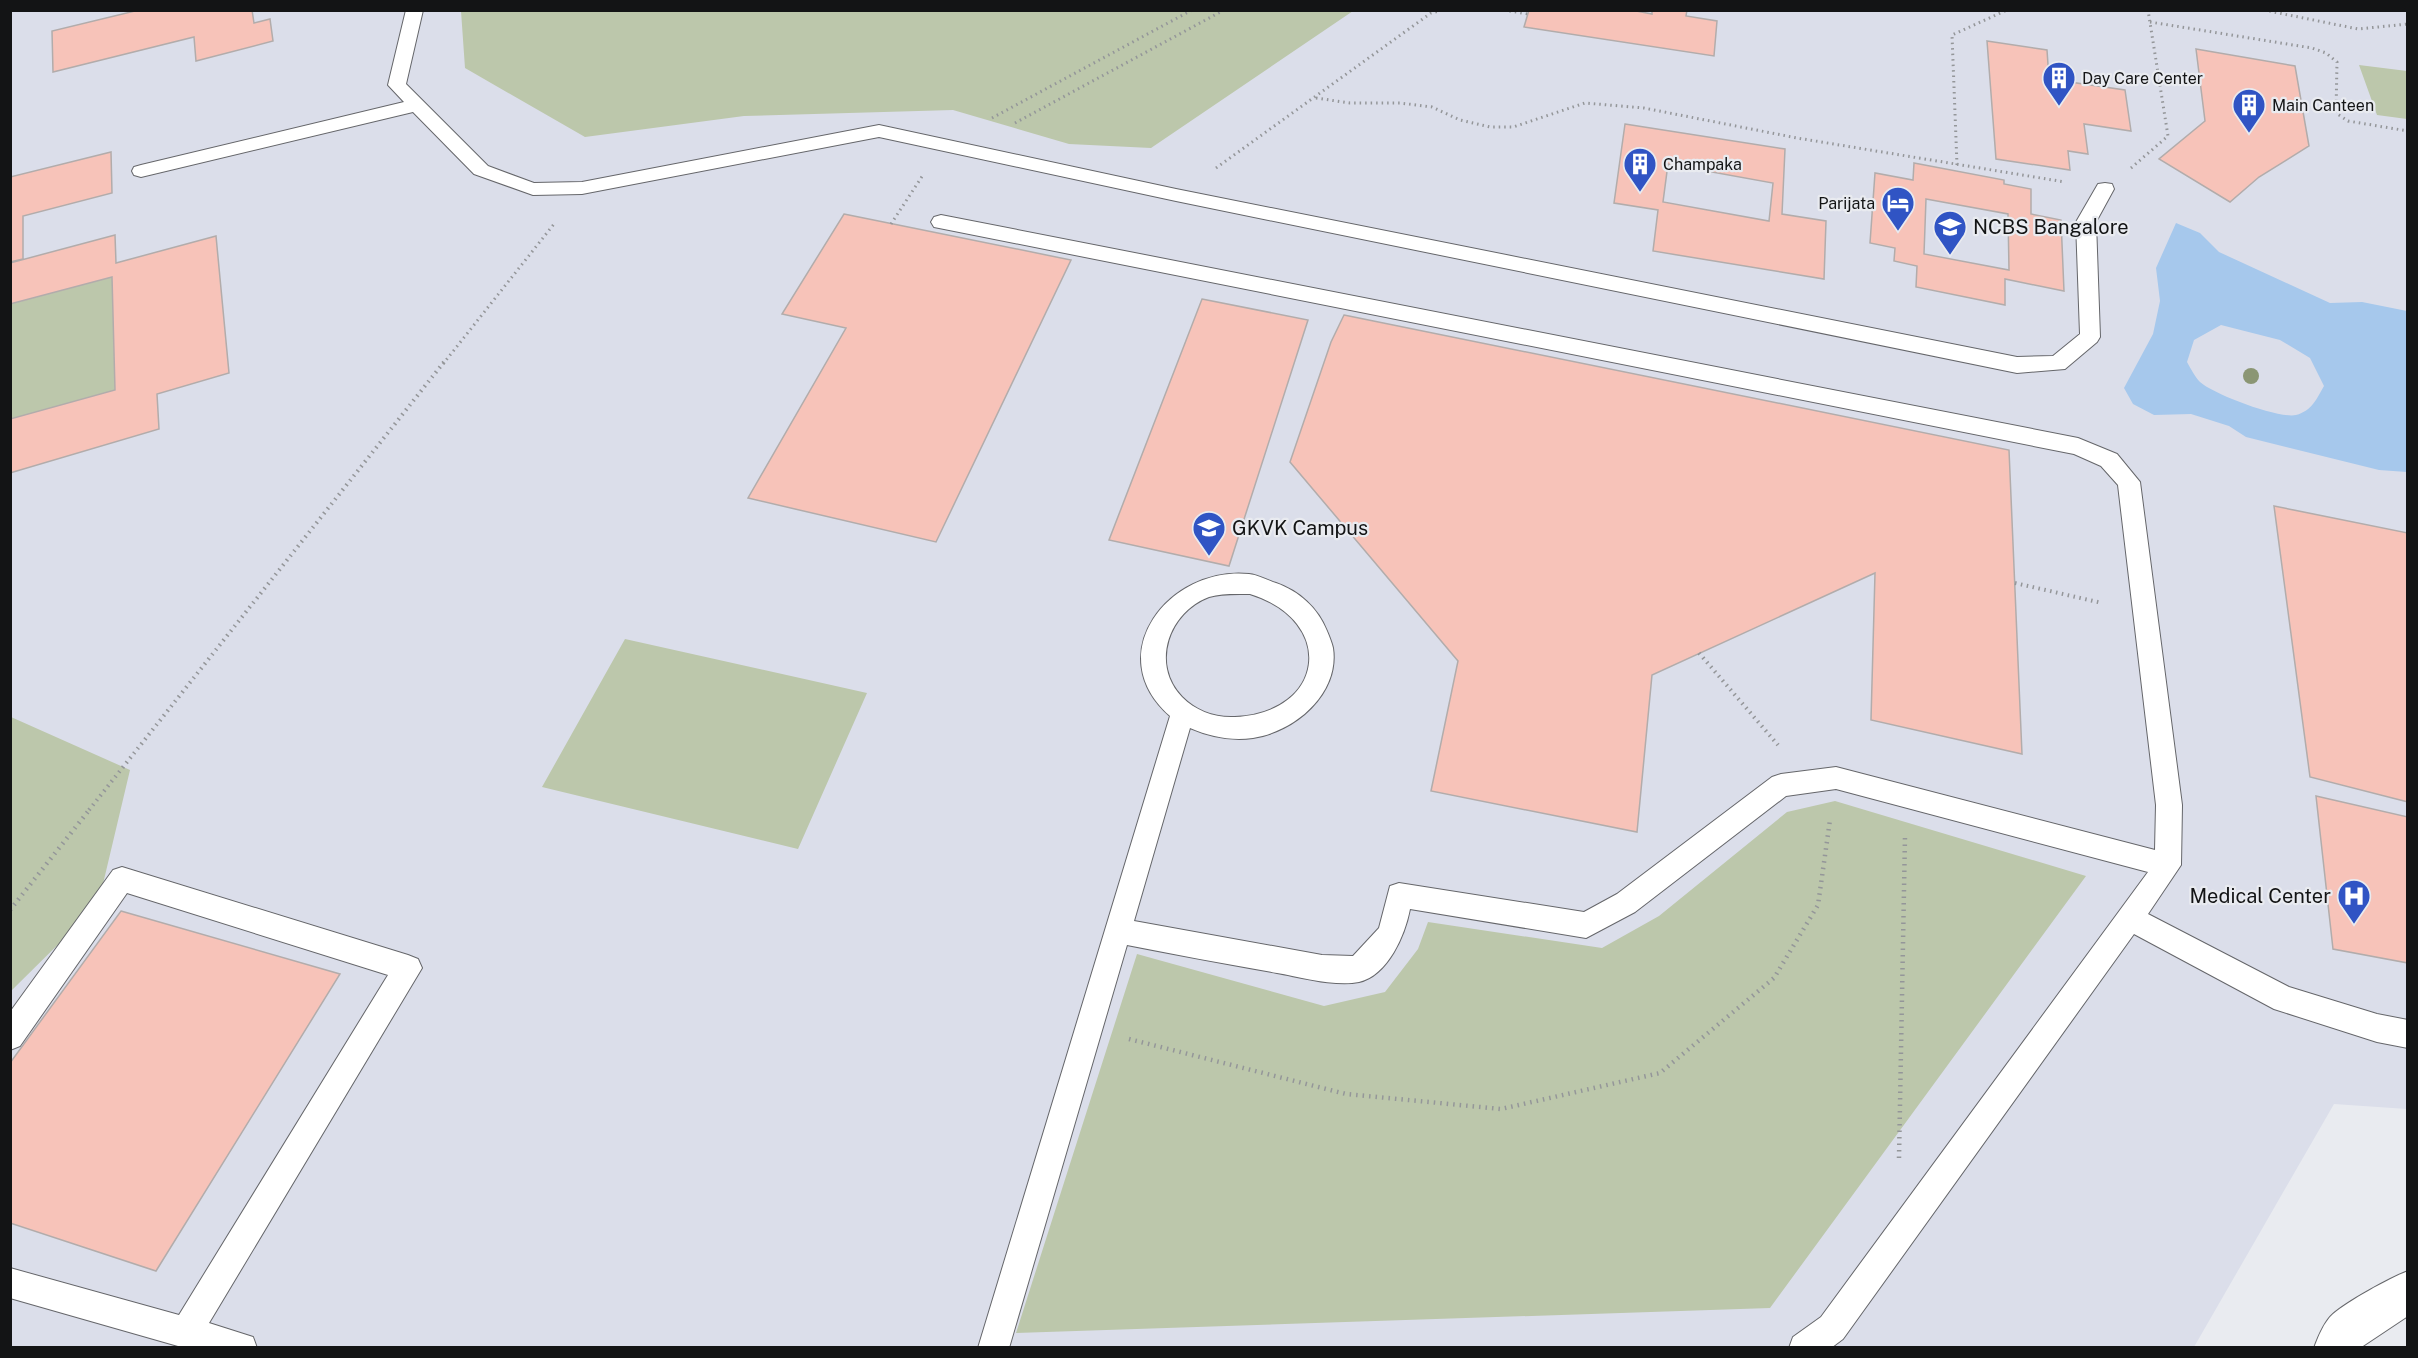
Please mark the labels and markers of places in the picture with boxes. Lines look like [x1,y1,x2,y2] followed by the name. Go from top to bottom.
[2041,60,2077,107] building icon: Day Care Center
[2082,69,2203,88] place label: Day Care Center
[2231,87,2267,134] building icon: Main Canteen
[2272,96,2374,115] place label: Main Canteen
[1622,146,1658,193] building icon: Champaka
[1663,155,1742,174] place label: Champaka
[1880,185,1916,232] hotel icon: Parijata
[1818,194,1875,213] place label: Parijata
[1932,209,1968,256] school or university icon: NCBS Bangalore
[1973,215,2129,239] place label: NCBS Bangalore
[1191,510,1227,557] school or university icon: GKVK Campus
[1232,516,1368,540] place label: GKVK Campus
[2336,878,2372,925] hospital icon: Medical Center
[2190,884,2331,908] place label: Medical Center

